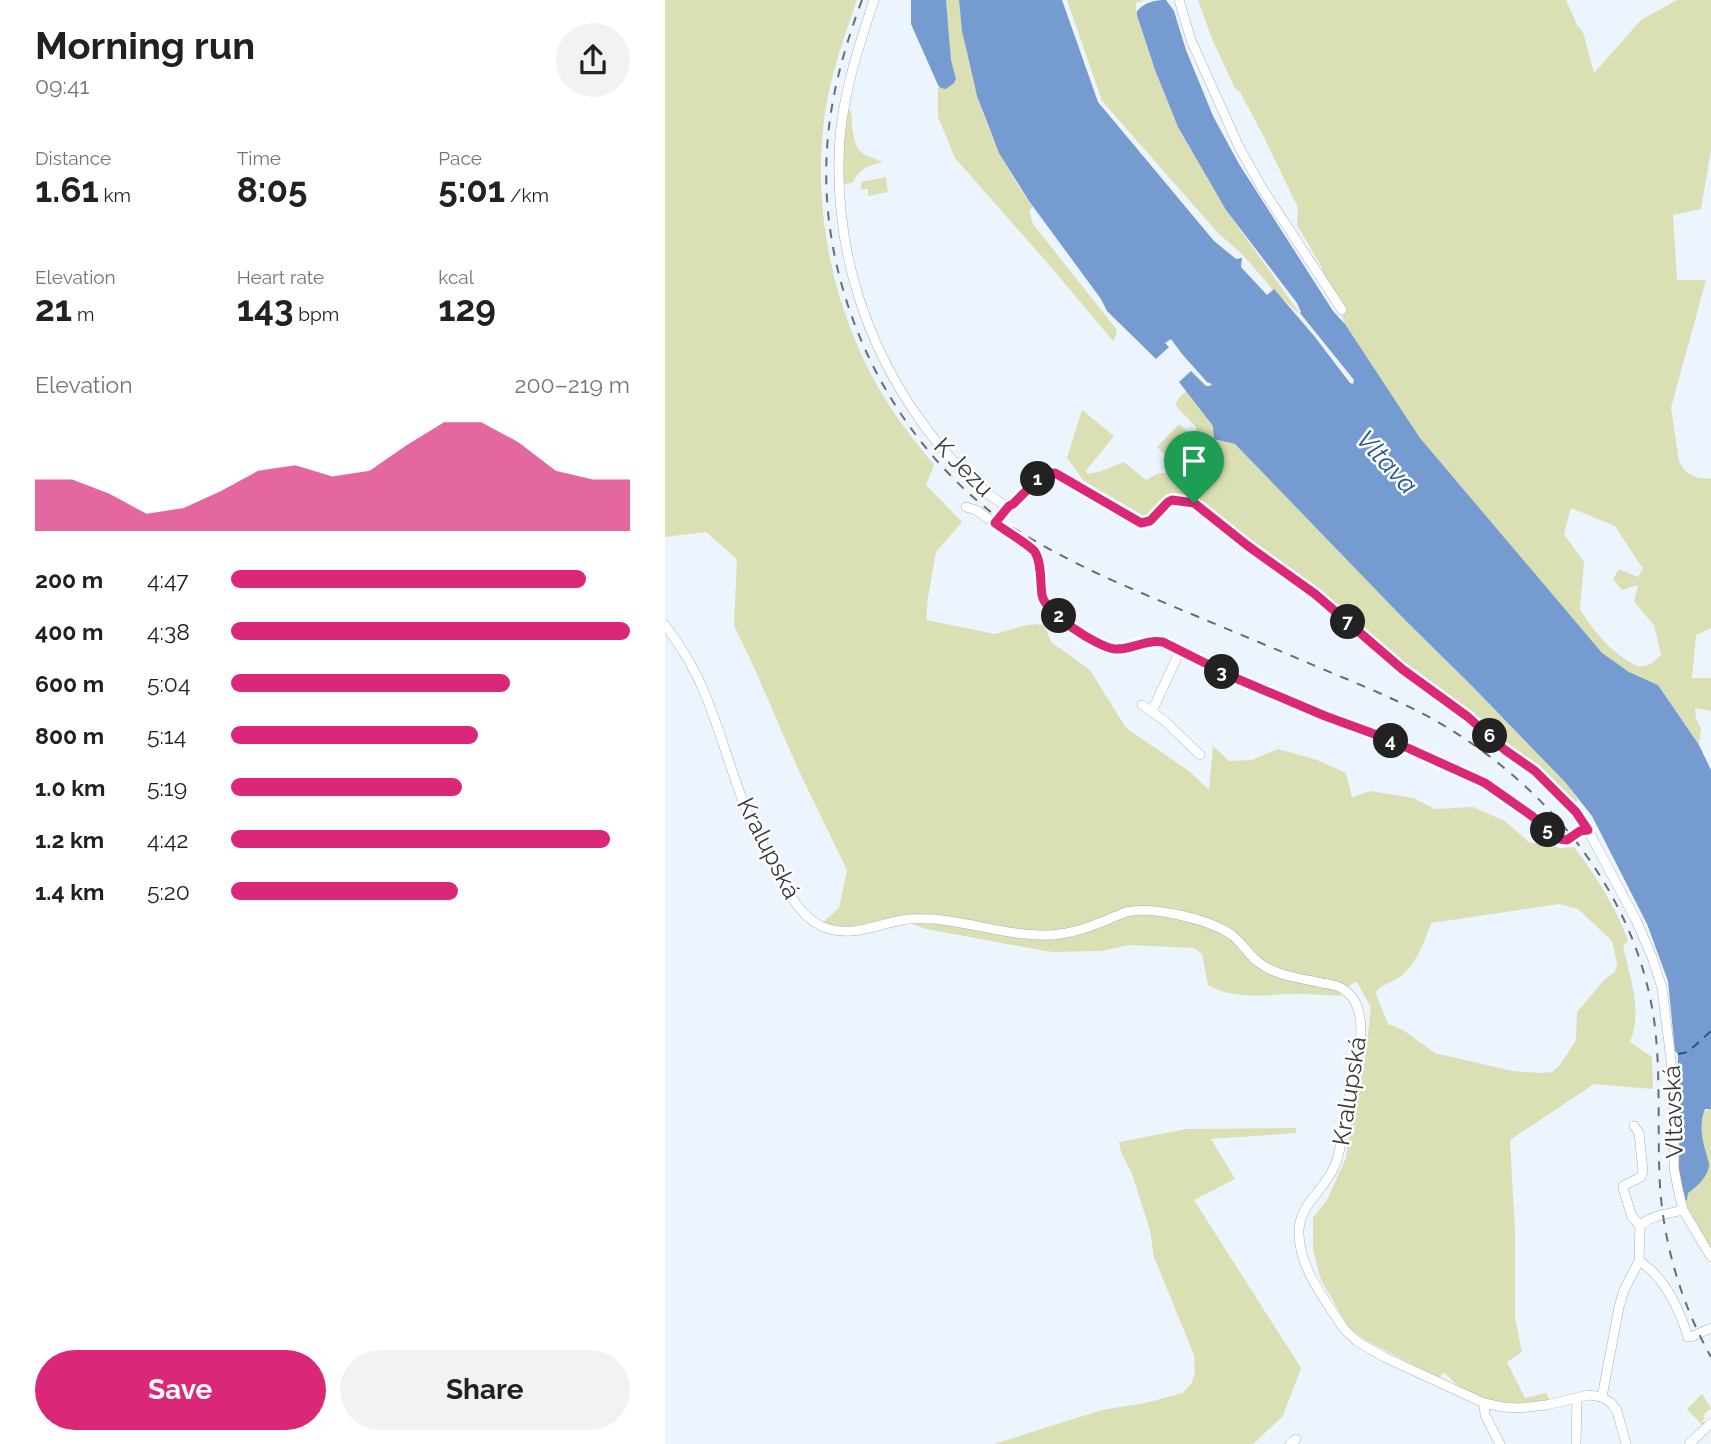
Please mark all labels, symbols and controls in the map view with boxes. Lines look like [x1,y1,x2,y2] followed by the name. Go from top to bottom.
[35,23,255,68] text: Morning run
[556,23,630,97] button: share
[35,72,89,99] text: 09:41
[35,147,111,169] text: Distance
[237,147,281,169] text: Time
[438,147,482,169] text: Pace
[35,169,99,210] text: 1.61
[237,169,307,210] text: 8:05
[438,169,505,210] text: 5:01
[99,184,131,206] text: km
[505,184,549,206] text: /km
[35,266,116,288] text: Elevation
[237,266,324,288] text: Heart rate
[438,266,474,288] text: kcal
[35,288,72,329] text: 21
[237,288,293,329] text: 143
[438,288,496,329] text: 129
[72,303,94,325] text: m
[293,303,339,325] text: bpm
[35,371,133,398] text: Elevation
[515,371,630,398] text: 200–219 m
[1350,424,1424,500] water label: Vltava
[928,431,1000,503] street label: K Jezu
[1164,431,1224,503] pin
[1175,442,1213,480] icon: arrive
[1021,462,1055,496] pin: 1
[1033,467,1042,489] text: 1
[35,566,103,593] text: 200 m
[147,566,189,593] text: 4:47
[1041,598,1077,634] pin: 2
[1053,604,1064,626] text: 2
[1331,604,1365,640] pin: 7
[1342,610,1353,632] text: 7
[35,618,103,645] text: 400 m
[147,618,190,645] text: 4:38
[1205,654,1239,690] pin: 3
[1216,660,1227,682] text: 3
[35,670,104,697] text: 600 m
[147,670,191,697] text: 5:04
[1473,718,1507,754] pin: 6
[35,722,104,749] text: 800 m
[147,722,186,749] text: 5:14
[1373,724,1409,758] pin: 4
[1484,724,1495,746] text: 6
[1385,729,1396,751] text: 4
[35,774,105,801] text: 1.0 km
[147,774,187,801] text: 5:19
[731,792,807,904] street label: Kralupská
[1531,812,1565,848] pin: 5
[1542,818,1553,840] text: 5
[35,826,104,853] text: 1.2 km
[147,826,188,853] text: 4:42
[35,878,104,905] text: 1.4 km
[147,878,190,905] text: 5:20
[1326,1034,1372,1148] street label: Kralupská
[1657,1065,1689,1159] street label: Vltavská
[35,1350,326,1430] button: Save
[340,1350,630,1430] button: Share

